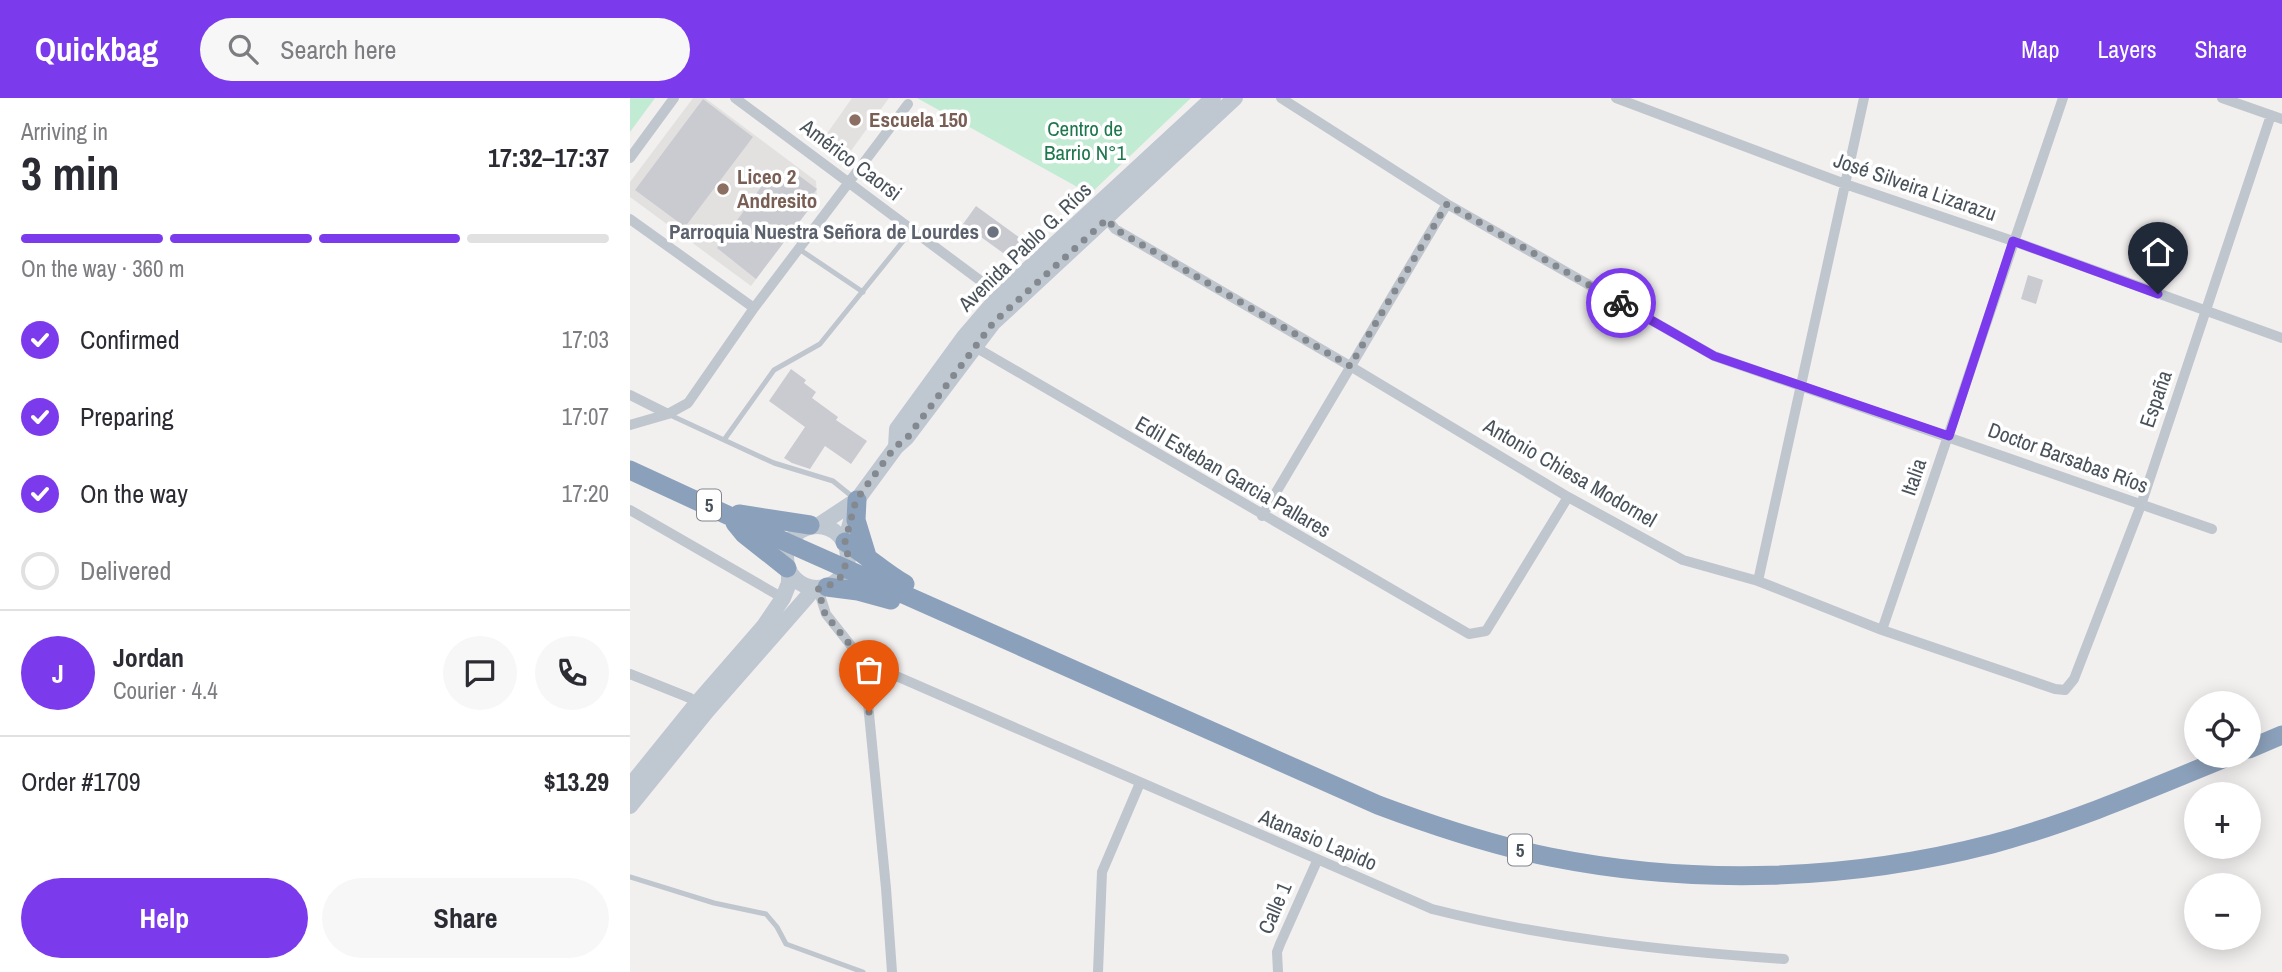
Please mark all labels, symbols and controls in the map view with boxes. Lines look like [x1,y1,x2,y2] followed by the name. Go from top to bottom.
[200,18,690,81] search box
[35,27,158,71] text: Quickbag
[224,30,262,68] icon: search
[280,32,396,67] text: Search here
[2021,33,2059,65] text: Map
[2097,33,2156,65] text: Layers
[2194,33,2247,65] text: Share
[869,105,968,134] place label: Escuela 150
[794,111,908,207] street label: Américo Caorsi
[847,112,863,128] marker: Escuela 150
[1044,114,1126,167] park label: Centro de Barrio N°1
[21,116,108,147] text: Arriving in
[488,140,609,175] text: 17:32–17:37
[21,142,120,204] text: 3 min
[1830,145,2000,228] street label: José Silveira Lizarazu
[737,162,817,215] place label: Liceo 2 Andresito
[951,175,1098,319] street label: Avenida Pablo G. Ríos
[715,181,731,197] marker: Liceo 2 Andresito
[669,217,979,246] place label: Parroquia Nuestra Señora de Lourdes
[2128,222,2188,294] pin
[985,224,1001,240] marker: Parroquia Nuestra Señora de Lourdes
[2139,233,2177,271] icon: home
[21,253,185,284] text: On the way · 360 m
[1586,268,1656,338] courier
[1602,284,1640,322] icon: bike
[21,321,59,359] icon: check
[80,322,180,357] text: Confirmed
[562,324,609,355] text: 17:03
[2132,366,2179,431] street label: España
[21,398,59,436] icon: check
[80,399,174,434] text: Preparing
[562,401,609,432] text: 17:07
[1130,409,1336,544] street label: Edil Esteban Garcia Pallares
[1478,411,1662,534] street label: Antonio Chiesa Modornel
[1984,415,2152,500] street label: Doctor Barsabas Ríos
[1894,454,1933,499] street label: Italia
[21,475,59,513] icon: check
[80,476,188,511] text: On the way
[562,478,609,509] text: 17:20
[697,490,721,520] road number: 5
[80,553,171,588] text: Delivered
[443,636,517,710] button: chat
[535,636,609,710] button: phone
[113,640,184,675] text: Jordan
[839,640,899,712] pin
[850,651,888,689] icon: bag
[52,656,64,691] text: J
[113,675,218,706] text: Courier · 4.4
[2184,691,2261,950] map controls
[2184,691,2261,768] button: locate
[21,764,141,799] text: Order #1709
[544,764,609,799] text: $13.29
[2184,782,2261,859] button: +
[1254,801,1382,877] street label: Atanasio Lapido
[1508,834,1532,866] road number: 5
[2184,873,2261,950] button: −
[1251,877,1299,938] street label: Calle 1
[21,878,308,958] button: Help
[322,878,609,958] button: Share

